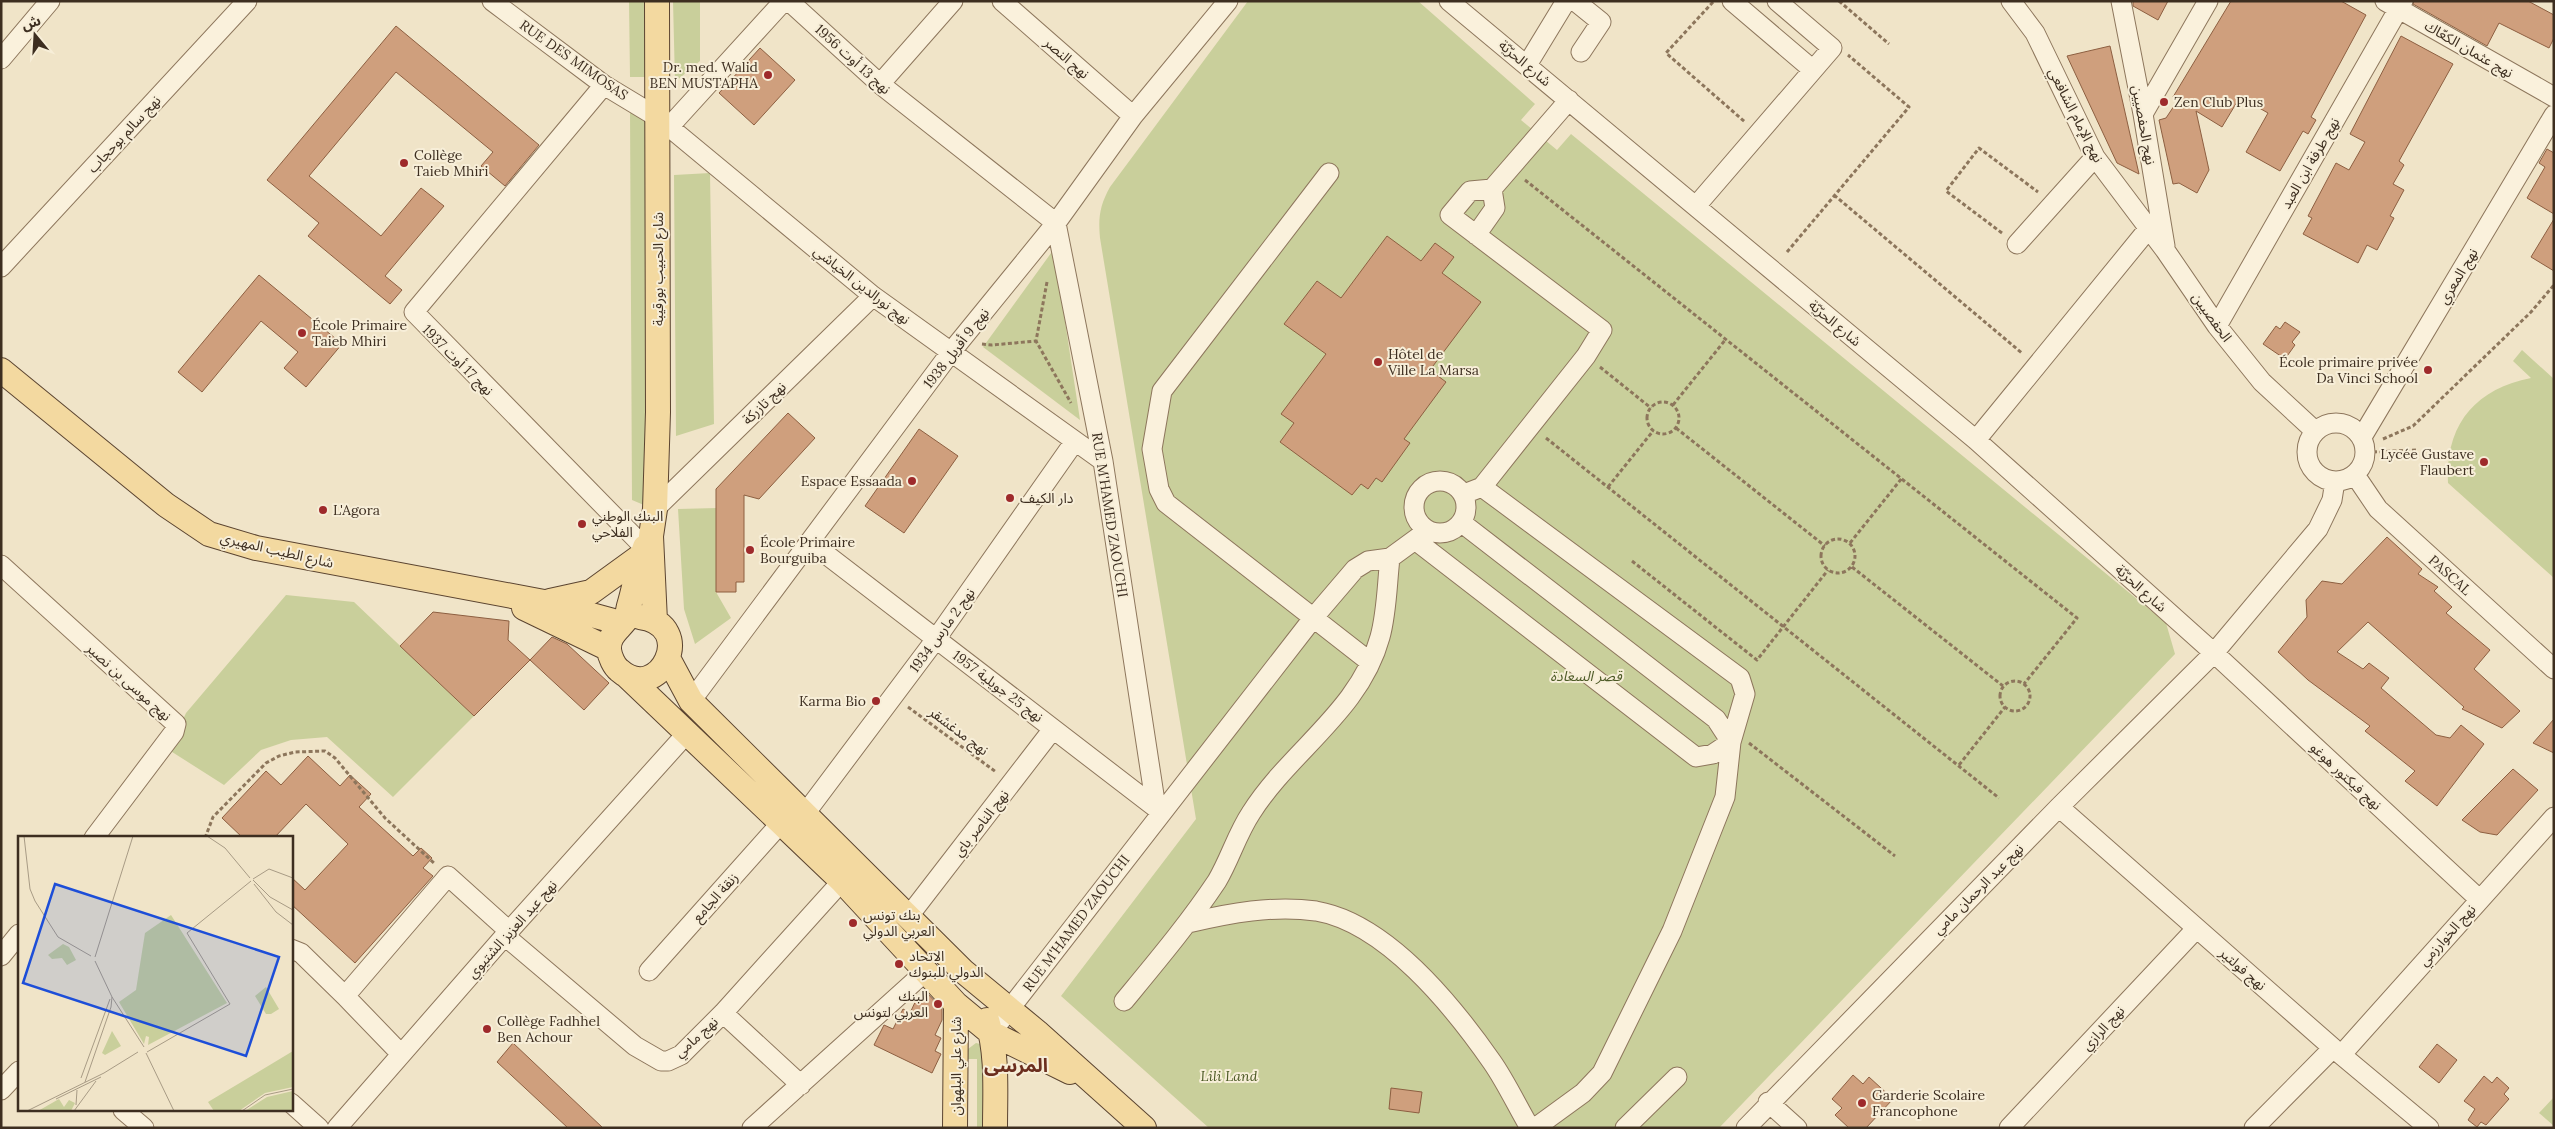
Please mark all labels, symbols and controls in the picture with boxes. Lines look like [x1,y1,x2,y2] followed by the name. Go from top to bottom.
[10,10,60,60] north arrow
[19,11,43,34] text: ش
[516,16,632,104] street label: RUE DES MIMOSAS
[2421,16,2517,83] street label: نهج عثمان الكعّاك
[810,20,895,100] street label: نهج 13 أوت 1956
[1039,33,1094,84] street label: نهج النصر
[1494,36,1555,92] street label: شارع الحرّيّة
[650,58,758,92] place label: Dr. med. Walid BEN MUSTAPHA
[2042,65,2108,167] street label: نهج الإمام الشافعي
[762,69,774,81] marker: Dr. med. Walid BEN MUSTAPHA
[2126,84,2160,167] street label: نهج الحفصيين
[84,91,166,178] street label: نهج سالم بوحجاب
[2174,93,2263,111] place label: Zen Club Plus
[2158,96,2170,108] marker: Zen Club Plus
[2277,114,2345,213] street label: نهج طرفة ابن العبد
[414,146,488,180] place label: Collège Taieb Mhiri
[398,157,410,169] marker: Collège Taieb Mhiri
[649,212,669,326] street label: شارع الحبيب بورقيبة
[809,242,914,330] street label: نهج نورالدين الخياشي
[2434,245,2484,308] street label: نهج المعري
[2188,289,2236,345] street label: الحفصيين
[1804,296,1865,352] street label: شارع الحرّيّة
[919,304,995,393] street label: نهج 9 أفريل 1938
[312,316,407,350] place label: École Primaire Taieb Mhiri
[417,321,497,401] street label: نهج 17 أوت 1937
[296,327,308,339] marker: École Primaire Taieb Mhiri
[1387,345,1479,379] place label: Hôtel de Ville La Marsa
[2279,353,2418,387] place label: École primaire privée Da Vinci School
[1372,356,1384,368] marker: Hôtel de Ville La Marsa
[2422,364,2434,376] marker: École primaire privée Da Vinci School
[738,378,791,430] street label: نهج تازركة
[1088,431,1132,599] street label: RUE M'HAMED ZAOUCHI
[2380,445,2475,479] place label: Lycée Gustave Flaubert
[2478,456,2490,468] marker: Lycée Gustave Flaubert
[801,472,902,490] place label: Espace Essaada
[906,475,918,487] marker: Espace Essaada
[1020,489,1074,507] place label: دار الكيف
[1004,492,1016,504] marker: دار الكيف
[333,501,380,519] place label: L'Agora
[317,504,329,516] marker: L'Agora
[592,507,663,543] place label: البنك الوطني الفلاحي
[576,518,588,530] marker: البنك الوطني الفلاحي
[218,528,335,574] street label: شارع الطيب المهيري
[760,533,855,567] place label: École Primaire Bourguiba
[744,544,756,556] marker: École Primaire Bourguiba
[2425,551,2475,599] street label: PASCAL
[2110,560,2170,617] street label: شارع الحرّيّة
[905,584,980,677] street label: نهج 2 مارس 1934
[81,638,175,726] street label: نهج موسى بن نصير
[948,646,1047,728] street label: نهج 25 جويلية 1957
[1550,667,1623,685] park label: قصر السعادة
[799,692,866,710] place label: Karma Bio
[870,695,882,707] marker: Karma Bio
[924,702,992,761] street label: نهج مدغشقر
[2305,738,2386,815] street label: نهج فيكتور هوغو
[949,786,1015,861] street label: نهج الناصر باي
[18,836,292,1112] inset map
[1929,840,2029,940] street label: نهج عبد الرحمان مامي
[1019,851,1133,995] street label: RUE M'HAMED ZAOUCHI
[688,868,743,927] street label: زنقة الجامع
[463,876,563,983] street label: نهج عبد العزيز الشتيوي
[2415,900,2481,971] street label: نهج الخوارزمي
[863,906,935,942] place label: بنك تونس العربي الدولي
[847,917,859,929] marker: بنك تونس العربي الدولي
[2214,943,2270,996] street label: نهج فولتير
[909,947,984,983] place label: الاتحاد الدولي للبنوك
[893,958,905,970] marker: الاتحاد الدولي للبنوك
[854,987,928,1023] place label: البنك العربي لتونس
[932,998,944,1010] marker: البنك العربي لتونس
[2078,1002,2130,1056] street label: نهج الرازي
[497,1012,600,1046] place label: Collège Fadhhel Ben Achour
[670,1013,723,1063] street label: نهج مامي
[947,1017,967,1115] street label: شارع علي البلهوان
[481,1023,493,1035] marker: Collège Fadhhel Ben Achour
[984,1053,1048,1077] district label: المرسى
[1201,1067,1258,1085] park label: Lili Land
[1872,1086,1986,1120] place label: Garderie Scolaire Francophone
[1856,1097,1868,1109] marker: Garderie Scolaire Francophone

